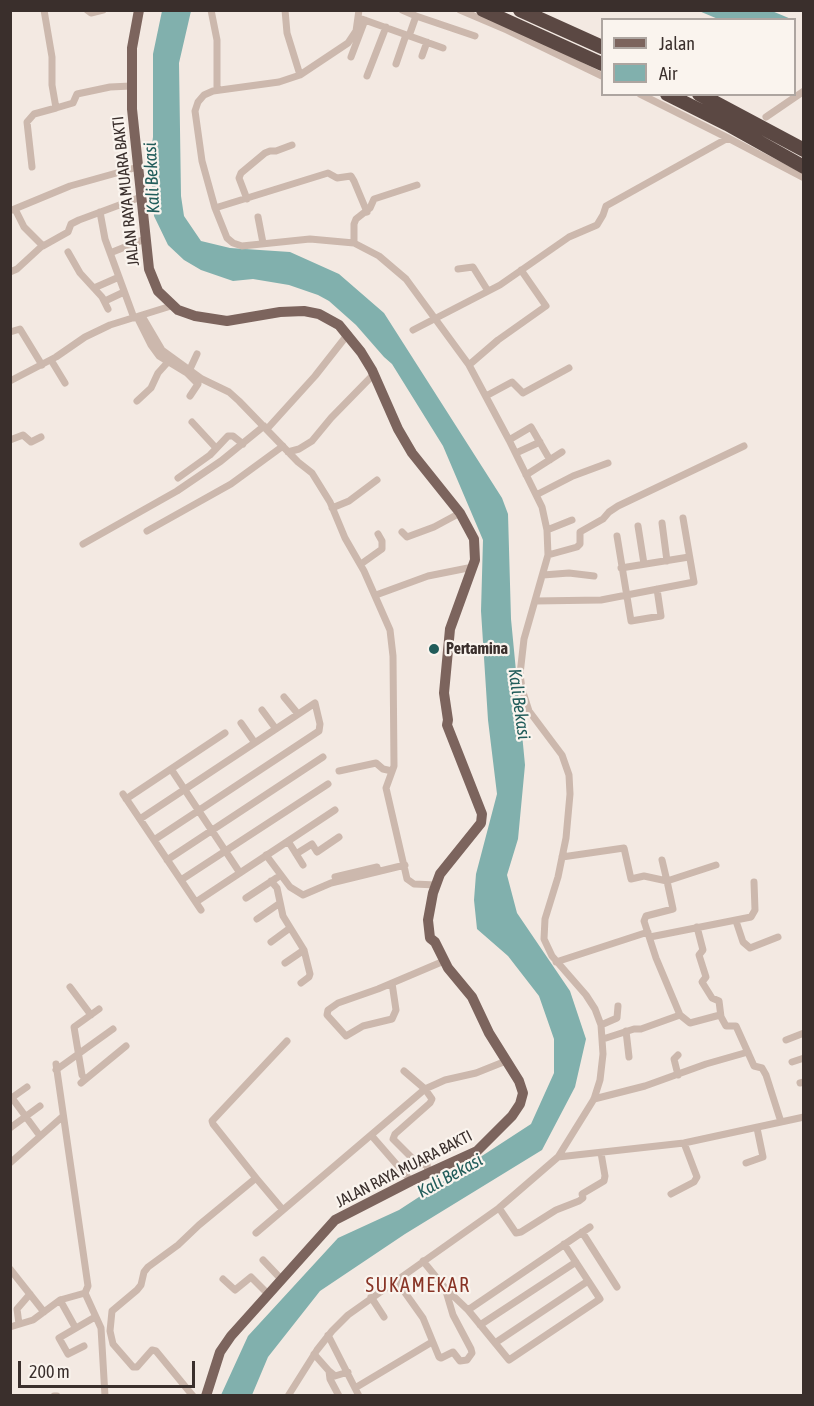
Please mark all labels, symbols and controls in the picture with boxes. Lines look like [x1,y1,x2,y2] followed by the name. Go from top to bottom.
[601,18,796,96] legend
[659,33,695,54] text: Jalan
[659,63,677,84] text: Air
[109,115,143,267] street label: JALAN RAYA MUARA BAKTI
[139,142,165,214] water label: Kali Bekasi
[446,639,508,659] place label: Pertamina
[427,642,441,656] marker: Pertamina
[503,667,535,741] water label: Kali Bekasi
[333,1126,475,1212] street label: JALAN RAYA MUARA BAKTI
[414,1149,486,1203] water label: Kali Bekasi
[366,1274,470,1298] district label: SUKAMEKAR
[21,1349,198,1387] scale bar
[29,1361,70,1382] text: 200 m

